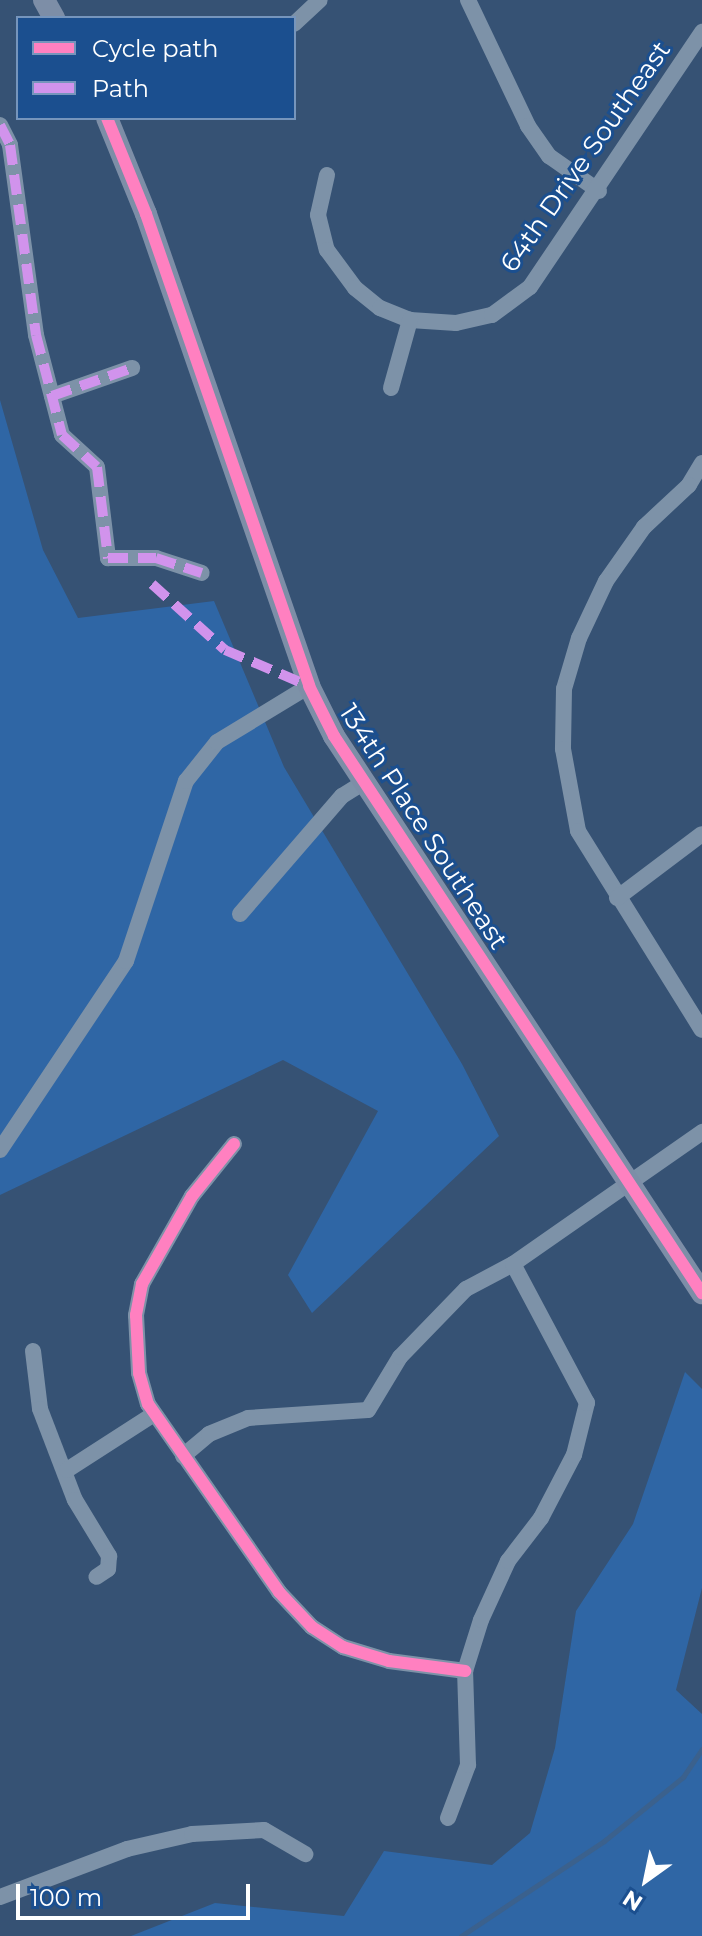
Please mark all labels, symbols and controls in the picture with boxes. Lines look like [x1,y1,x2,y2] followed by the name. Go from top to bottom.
[16,16,296,120] legend
[92,34,219,63] text: Cycle path
[494,36,678,278] street label: 64th Drive Southeast
[92,74,149,103] text: Path
[332,699,514,955] street label: 134th Place Southeast
[606,1840,686,1920] north arrow
[20,1868,254,1918] scale bar
[30,1883,102,1912] text: 100 m
[618,1884,647,1917] text: N

